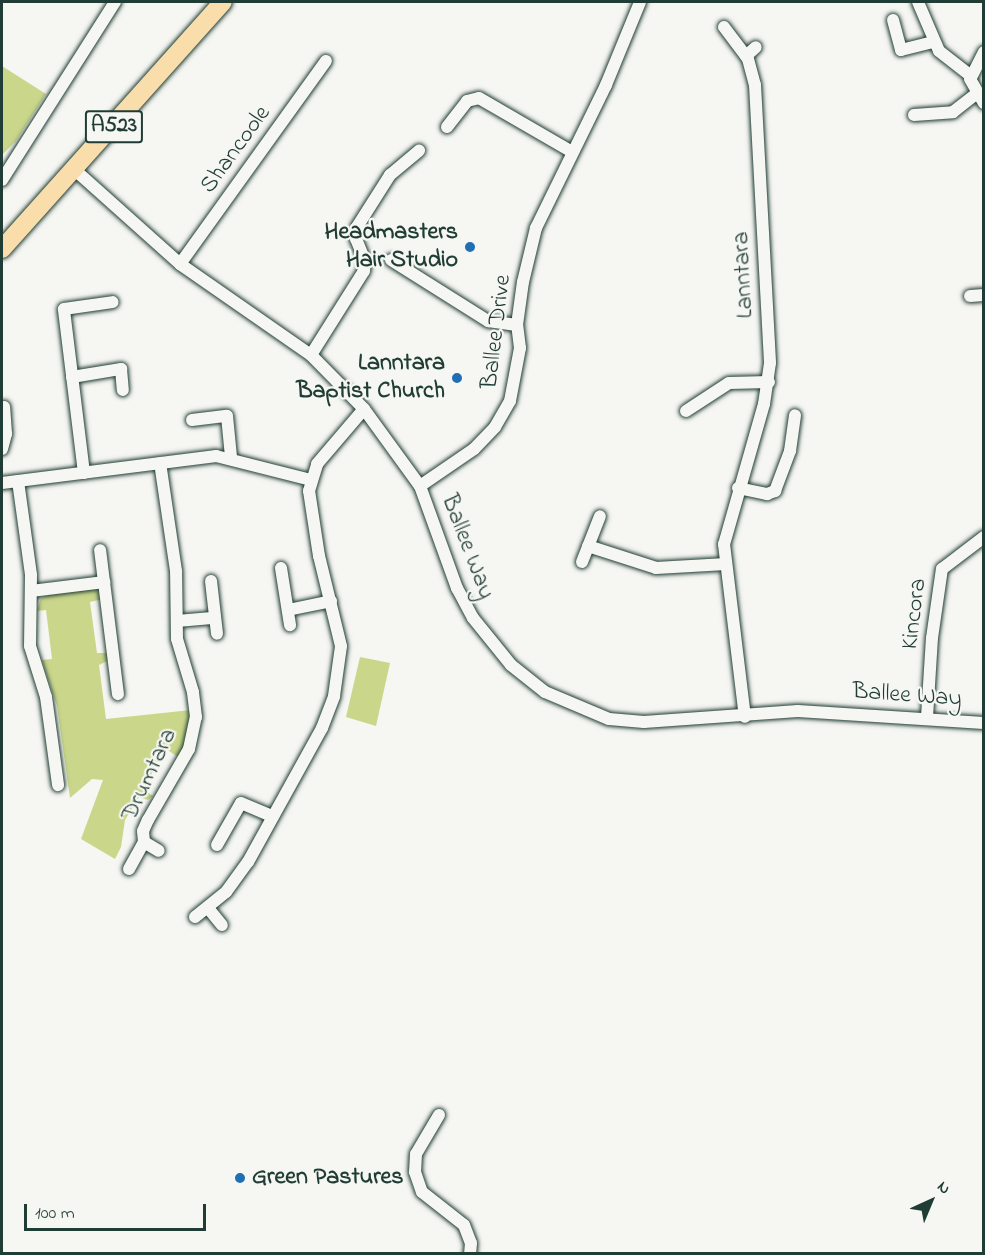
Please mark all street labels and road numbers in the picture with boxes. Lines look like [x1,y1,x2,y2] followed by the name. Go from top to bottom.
[195,101,277,199] street label: Shancoole
[84,108,144,146] road number: A523
[727,231,761,319] street label: Lanntara
[476,273,518,391] street label: Ballee Drive
[434,491,500,603] street label: Ballee Way
[896,577,934,651] street label: Kincora
[851,678,963,714] street label: Ballee Way
[116,724,184,826] street label: Drumtara

